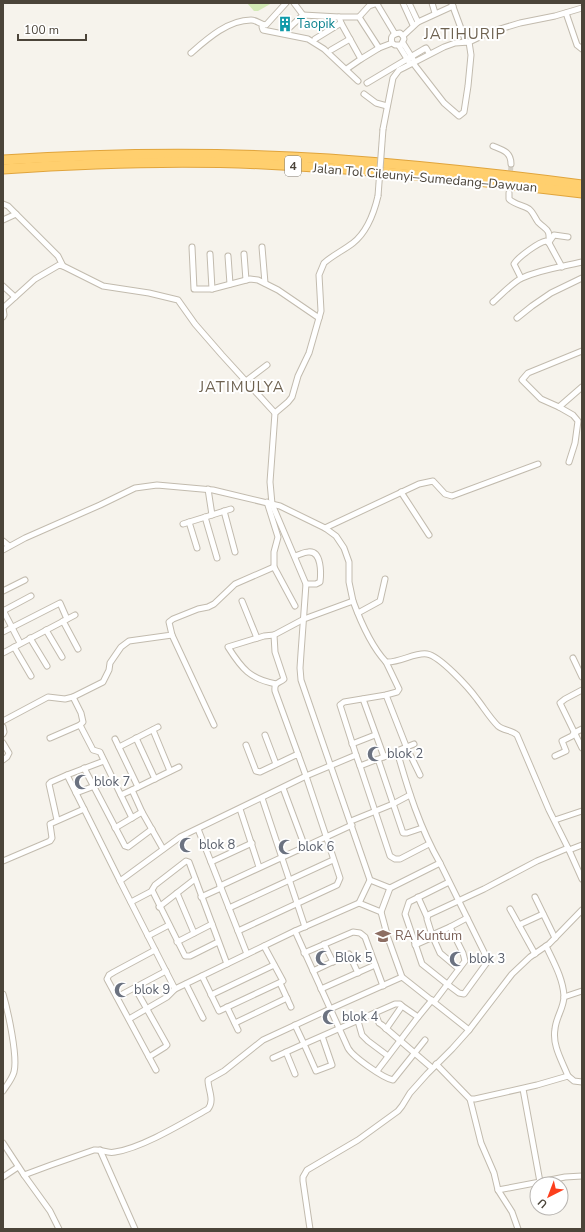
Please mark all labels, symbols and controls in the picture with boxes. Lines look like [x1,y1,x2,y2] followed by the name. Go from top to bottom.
[276,15,294,33] building icon: Taopik
[297,15,336,33] place label: Taopik
[18,16,86,42] scale bar
[24,22,59,38] text: 100 m
[423,24,506,44] district label: JATIHURIP
[285,156,301,176] road number: 4
[311,159,538,197] street label: Jalan Tol Cileunyi–Sumedang–Dawuan
[198,377,285,397] district label: JATIMULYA
[366,745,384,763] mosque icon: blok 2
[387,745,423,763] place label: blok 2
[73,773,91,791] mosque icon: blok 7
[94,773,130,791] place label: blok 7
[178,836,196,854] mosque icon: blok 8
[199,836,235,854] place label: blok 8
[277,838,295,856] mosque icon: blok 6
[298,838,334,856] place label: blok 6
[374,927,392,945] school or university icon: RA Kuntum
[395,927,462,945] place label: RA Kuntum
[314,949,332,967] mosque icon: Blok 5
[335,949,373,967] place label: Blok 5
[448,950,466,968] mosque icon: blok 3
[469,950,505,968] place label: blok 3
[113,981,131,999] mosque icon: blok 9
[134,981,170,999] place label: blok 9
[321,1008,339,1026] mosque icon: blok 4
[342,1008,378,1026] place label: blok 4
[529,1176,569,1216] north arrow
[535,1195,551,1211] text: U

